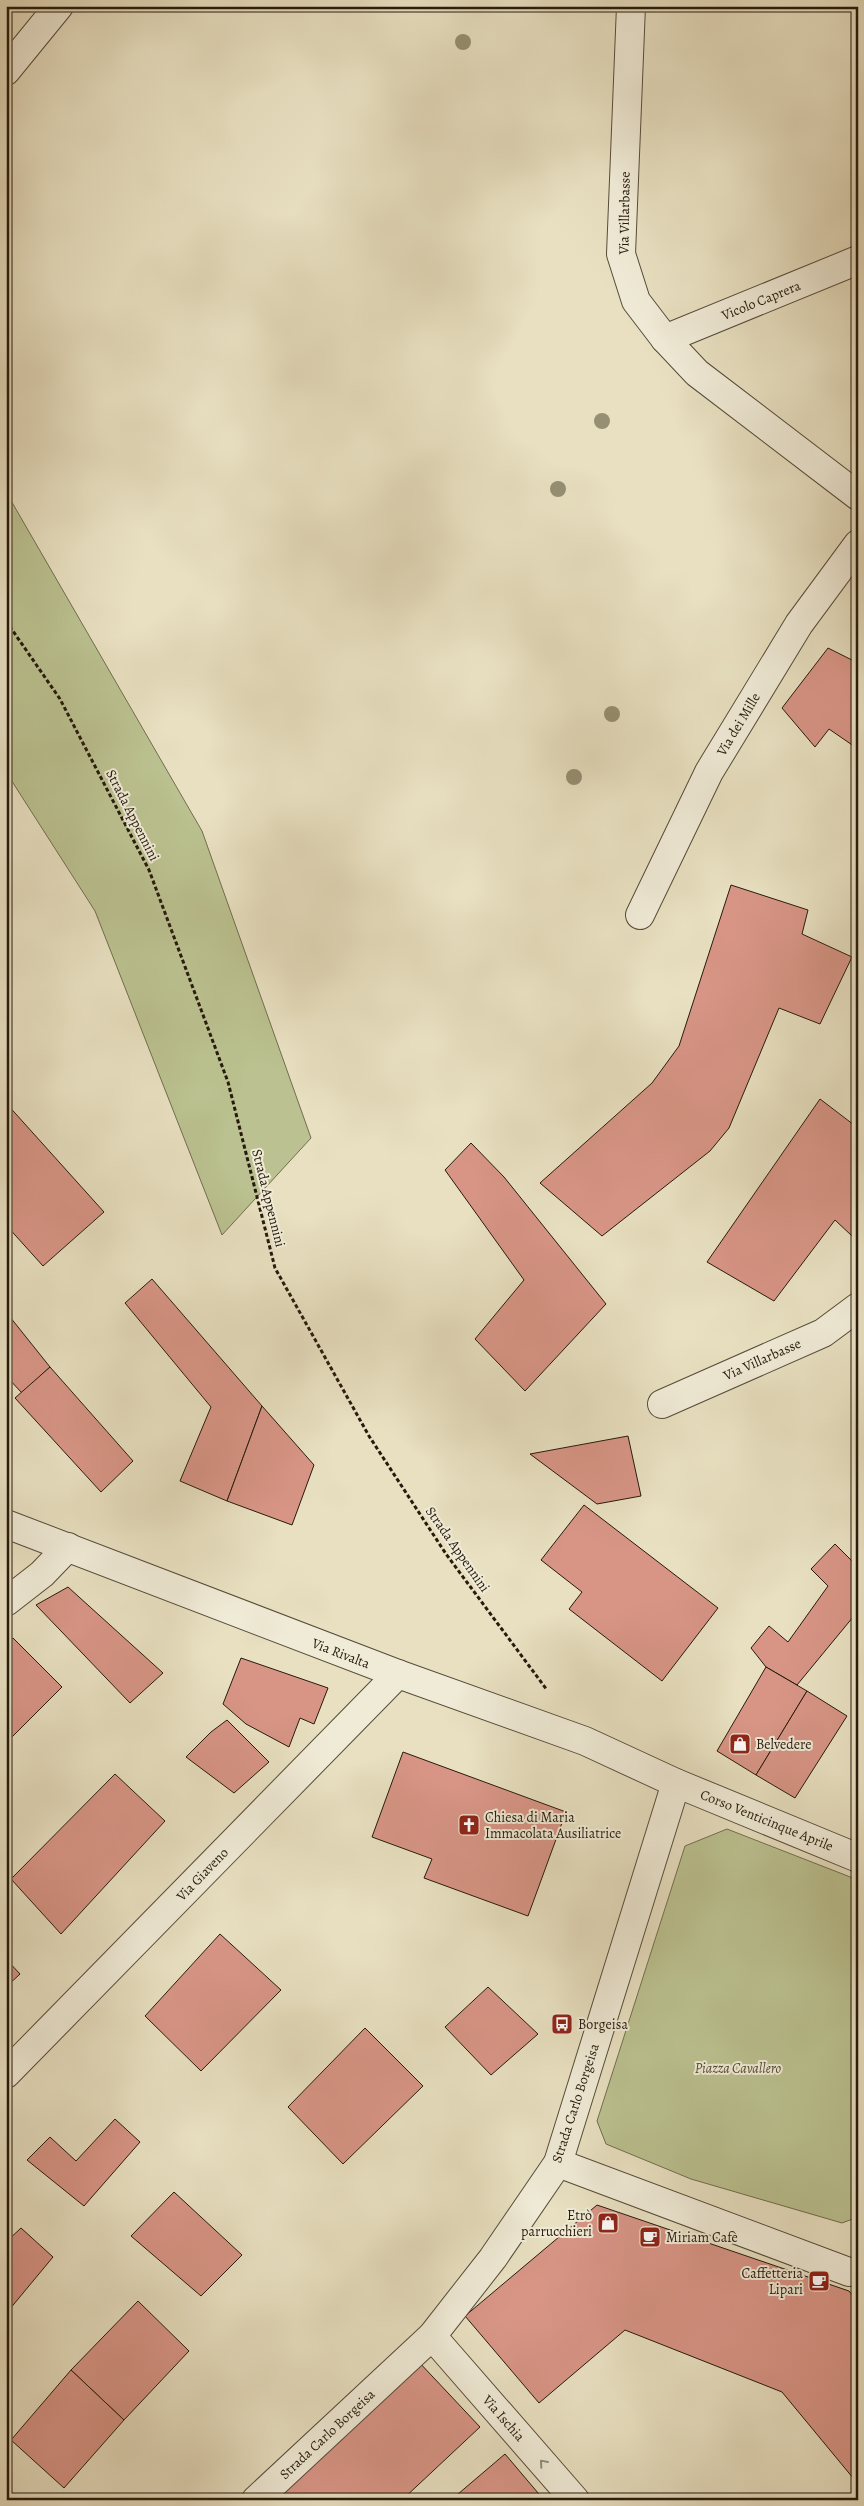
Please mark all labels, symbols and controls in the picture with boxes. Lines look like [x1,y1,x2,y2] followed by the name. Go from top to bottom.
[614,171,635,256] street label: Via Villarbasse
[718,276,804,325] street label: Vicolo Caprera
[712,689,765,760] street label: Via dei Mille
[101,766,164,864] street label: Strada Appennini
[247,1147,290,1249] street label: Strada Appennini
[719,1334,804,1385] street label: Via Villarbasse
[421,1503,494,1596] street label: Strada Appennini
[308,1633,373,1673] street label: Via Rivalta
[728,1732,752,1756] shop icon: Belvedere
[756,1735,811,1754] place label: Belvedere
[697,1785,836,1856] street label: Corso Venticinque Aprile
[485,1808,621,1843] place label: Chiesa di Maria Immacolata Ausiliatrice
[457,1813,481,1837] church icon: Chiesa di Maria Immacolata Ausiliatrice
[171,1843,233,1906] street label: Via Giaveno
[550,2012,574,2036] bus stop icon: Borgeisa
[578,2015,628,2034] place label: Borgeisa
[547,2041,604,2165] street label: Strada Carlo Borgeisa
[695,2059,782,2078] park label: Piazza Cavallero
[521,2206,592,2241] place label: Etrò parrucchieri
[596,2211,620,2235] shop icon: Etrò parrucchieri
[638,2225,662,2249] cafe icon: Miriam Cafè
[666,2228,738,2247] place label: Miriam Cafè
[742,2264,803,2299] place label: Caffetteria Lipari
[807,2269,831,2293] cafe icon: Caffetteria Lipari
[275,2385,380,2484] street label: Strada Carlo Borgeisa
[478,2390,529,2446] street label: Via Ischia
[540,2460,548,2469] one-way arrow

